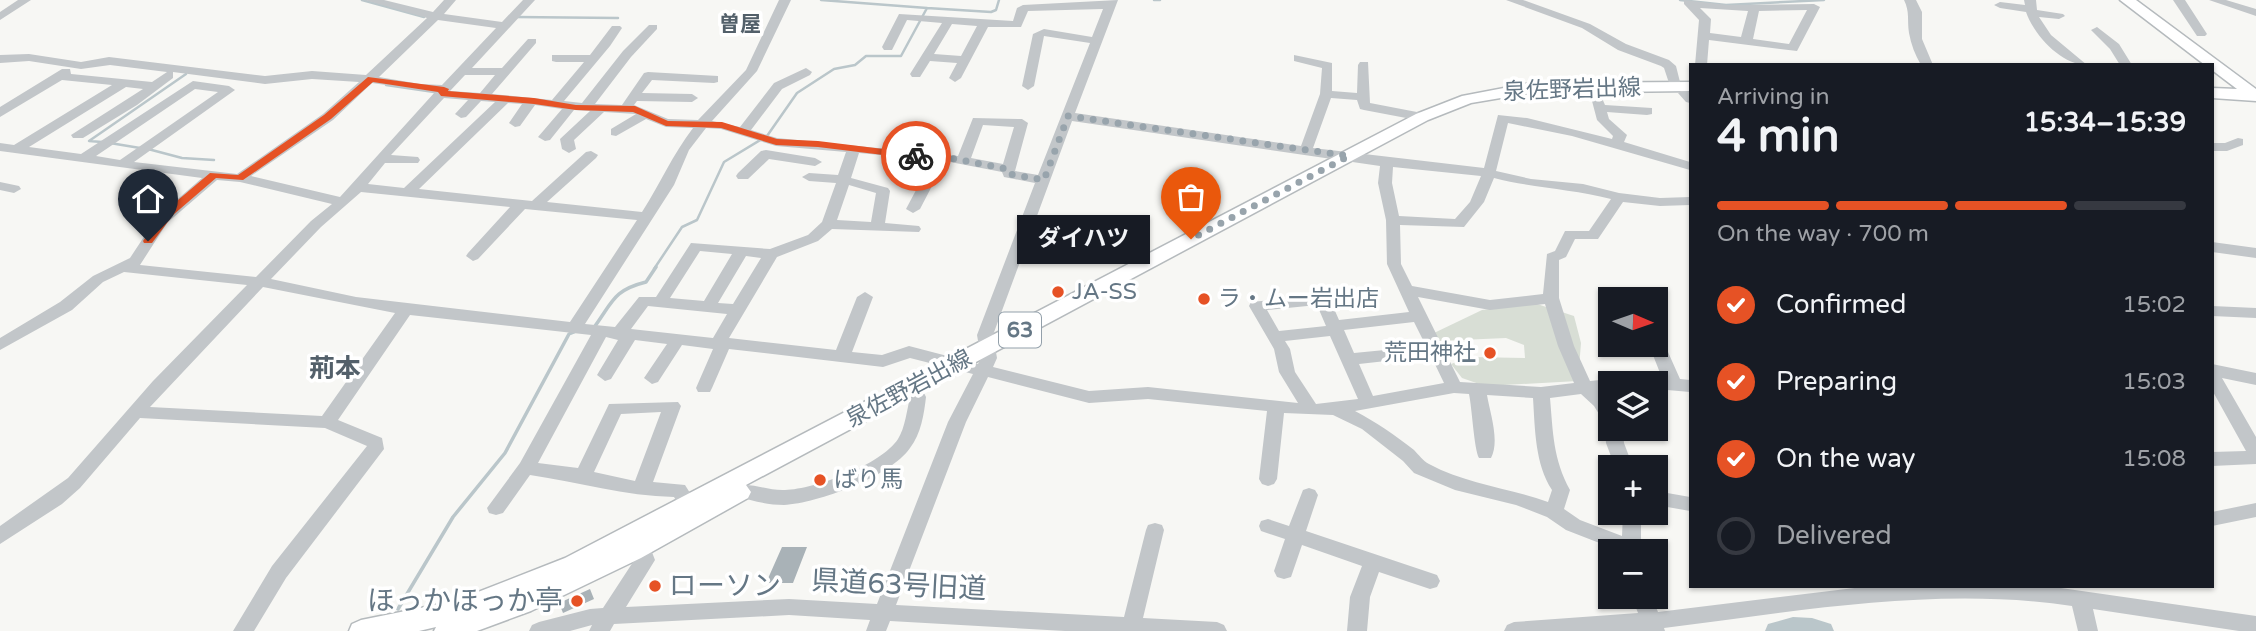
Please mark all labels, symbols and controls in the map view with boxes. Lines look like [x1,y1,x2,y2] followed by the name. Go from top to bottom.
[719,12,761,37] district label: 曽屋
[1503,74,1641,106] street label: 泉佐野岩出線
[1717,83,1830,111] text: Arriving in
[2024,107,2186,138] text: 15:34–15:39
[1717,109,1840,164] text: 4 min
[881,121,951,191] courier
[897,137,935,175] icon: bike
[1161,167,1221,239] pin
[118,169,178,241] pin
[1172,178,1210,216] icon: bag
[129,180,167,218] icon: home
[1016,215,1149,264] callout: ダイハツ
[1717,220,1929,248] text: On the way · 700 m
[1038,225,1129,253] text: ダイハツ
[1072,278,1137,306] place label: JA-SS
[1050,284,1066,300] marker: JA-SS
[1218,285,1379,313] place label: ラ・ムー岩出店
[1717,286,1755,324] icon: check
[1598,287,1668,357] north arrow
[1598,287,1668,609] map controls
[1776,289,1906,320] text: Confirmed
[1196,291,1212,307] marker: ラ・ムー岩出店
[2122,291,2186,319] text: 15:02
[999,312,1041,348] road number: 63
[1384,339,1476,367] place label: 荒田神社
[842,344,976,434] street label: 泉佐野岩出線
[1482,345,1498,361] marker: 荒田神社
[309,353,361,384] district label: 荊本
[1717,363,1755,401] icon: check
[1776,366,1897,397] text: Preparing
[2122,368,2186,396] text: 15:03
[1598,371,1668,441] button: layers
[1717,440,1755,478] icon: check
[1776,443,1916,474] text: On the way
[2122,445,2186,473] text: 15:08
[1598,455,1668,525] button: +
[834,466,903,494] place label: ばり馬
[812,472,828,488] marker: ばり馬
[1776,520,1892,551] text: Delivered
[1598,539,1668,609] button: −
[811,563,987,607] street label: 県道63号旧道
[669,569,781,603] place label: ローソン
[647,578,663,594] marker: ローソン
[367,584,563,618] place label: ほっかほっか亭
[569,593,585,609] marker: ほっかほっか亭

